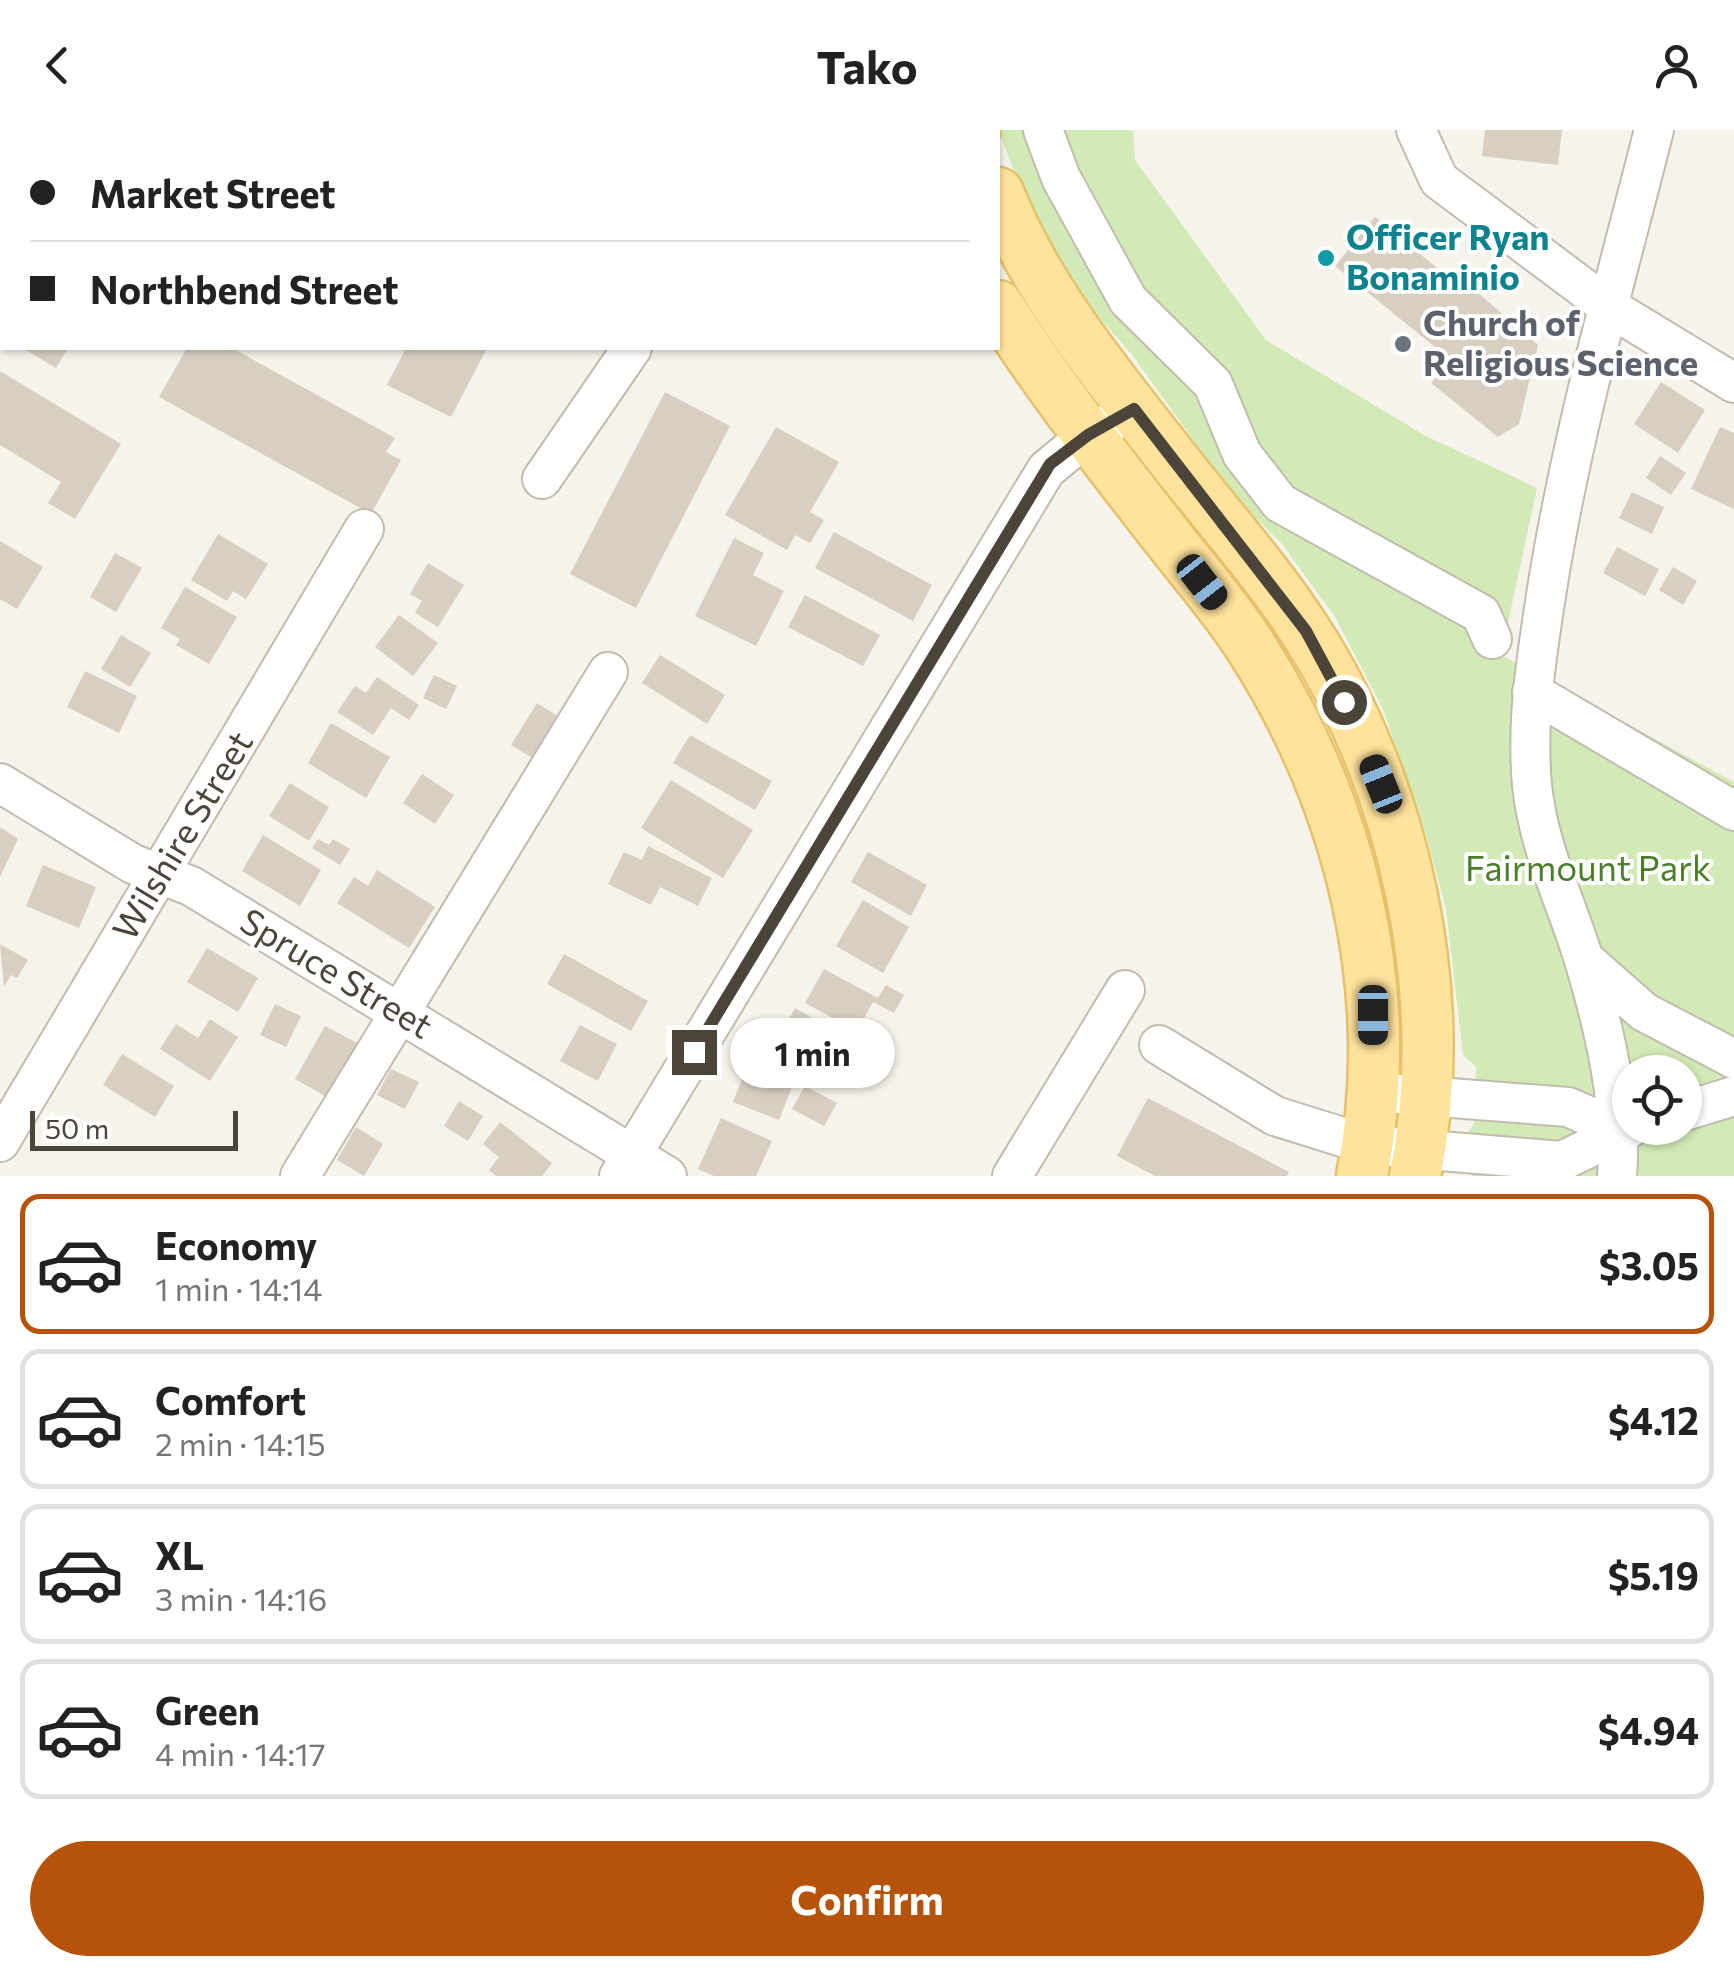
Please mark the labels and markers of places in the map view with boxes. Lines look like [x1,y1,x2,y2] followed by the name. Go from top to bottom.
[1346,214,1550,297] place label: Officer Ryan Bonaminio
[1315,247,1337,269] marker: Officer Ryan Bonaminio
[1423,300,1698,383] place label: Church of Religious Science
[1392,333,1414,355] marker: Church of Religious Science

